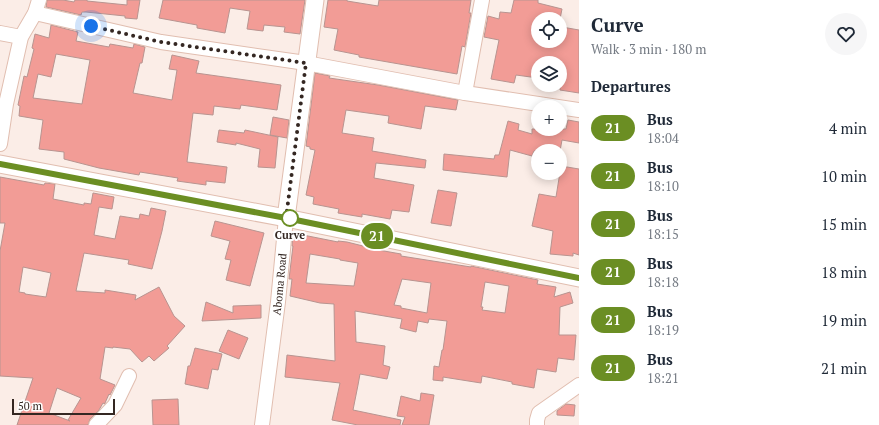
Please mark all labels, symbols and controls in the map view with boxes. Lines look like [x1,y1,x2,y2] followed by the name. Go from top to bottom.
[531,12,567,180] map controls
[531,12,567,48] button: locate
[591,12,644,37] text: Curve
[825,13,867,55] button: heart
[81,16,101,36] your location
[591,40,706,58] text: Walk · 3 min · 180 m
[531,56,567,92] button: layers
[591,76,671,96] text: Departures
[531,100,567,136] button: +
[647,109,673,129] text: Bus
[605,118,621,137] text: 21
[829,118,867,138] text: 4 min
[647,129,679,147] text: 18:04
[531,144,567,180] button: −
[647,157,673,177] text: Bus
[605,166,621,185] text: 21
[821,166,867,186] text: 10 min
[647,177,679,195] text: 18:10
[647,205,673,225] text: Bus
[281,209,299,227] marker: Curve
[605,214,621,233] text: 21
[821,214,867,234] text: 15 min
[359,223,395,249] line badge: 21
[647,225,679,243] text: 18:15
[369,226,385,245] text: 21
[275,228,305,242] place label: Curve
[269,253,290,316] street label: Aboma Road
[647,253,673,273] text: Bus
[605,262,621,281] text: 21
[821,262,867,282] text: 18 min
[647,273,679,291] text: 18:18
[647,301,673,321] text: Bus
[605,310,621,329] text: 21
[821,310,867,330] text: 19 min
[647,321,679,339] text: 18:19
[647,349,673,369] text: Bus
[605,358,621,377] text: 21
[821,358,867,378] text: 21 min
[647,369,679,387] text: 18:21
[12,397,115,416] scale bar
[18,399,42,413] text: 50 m

